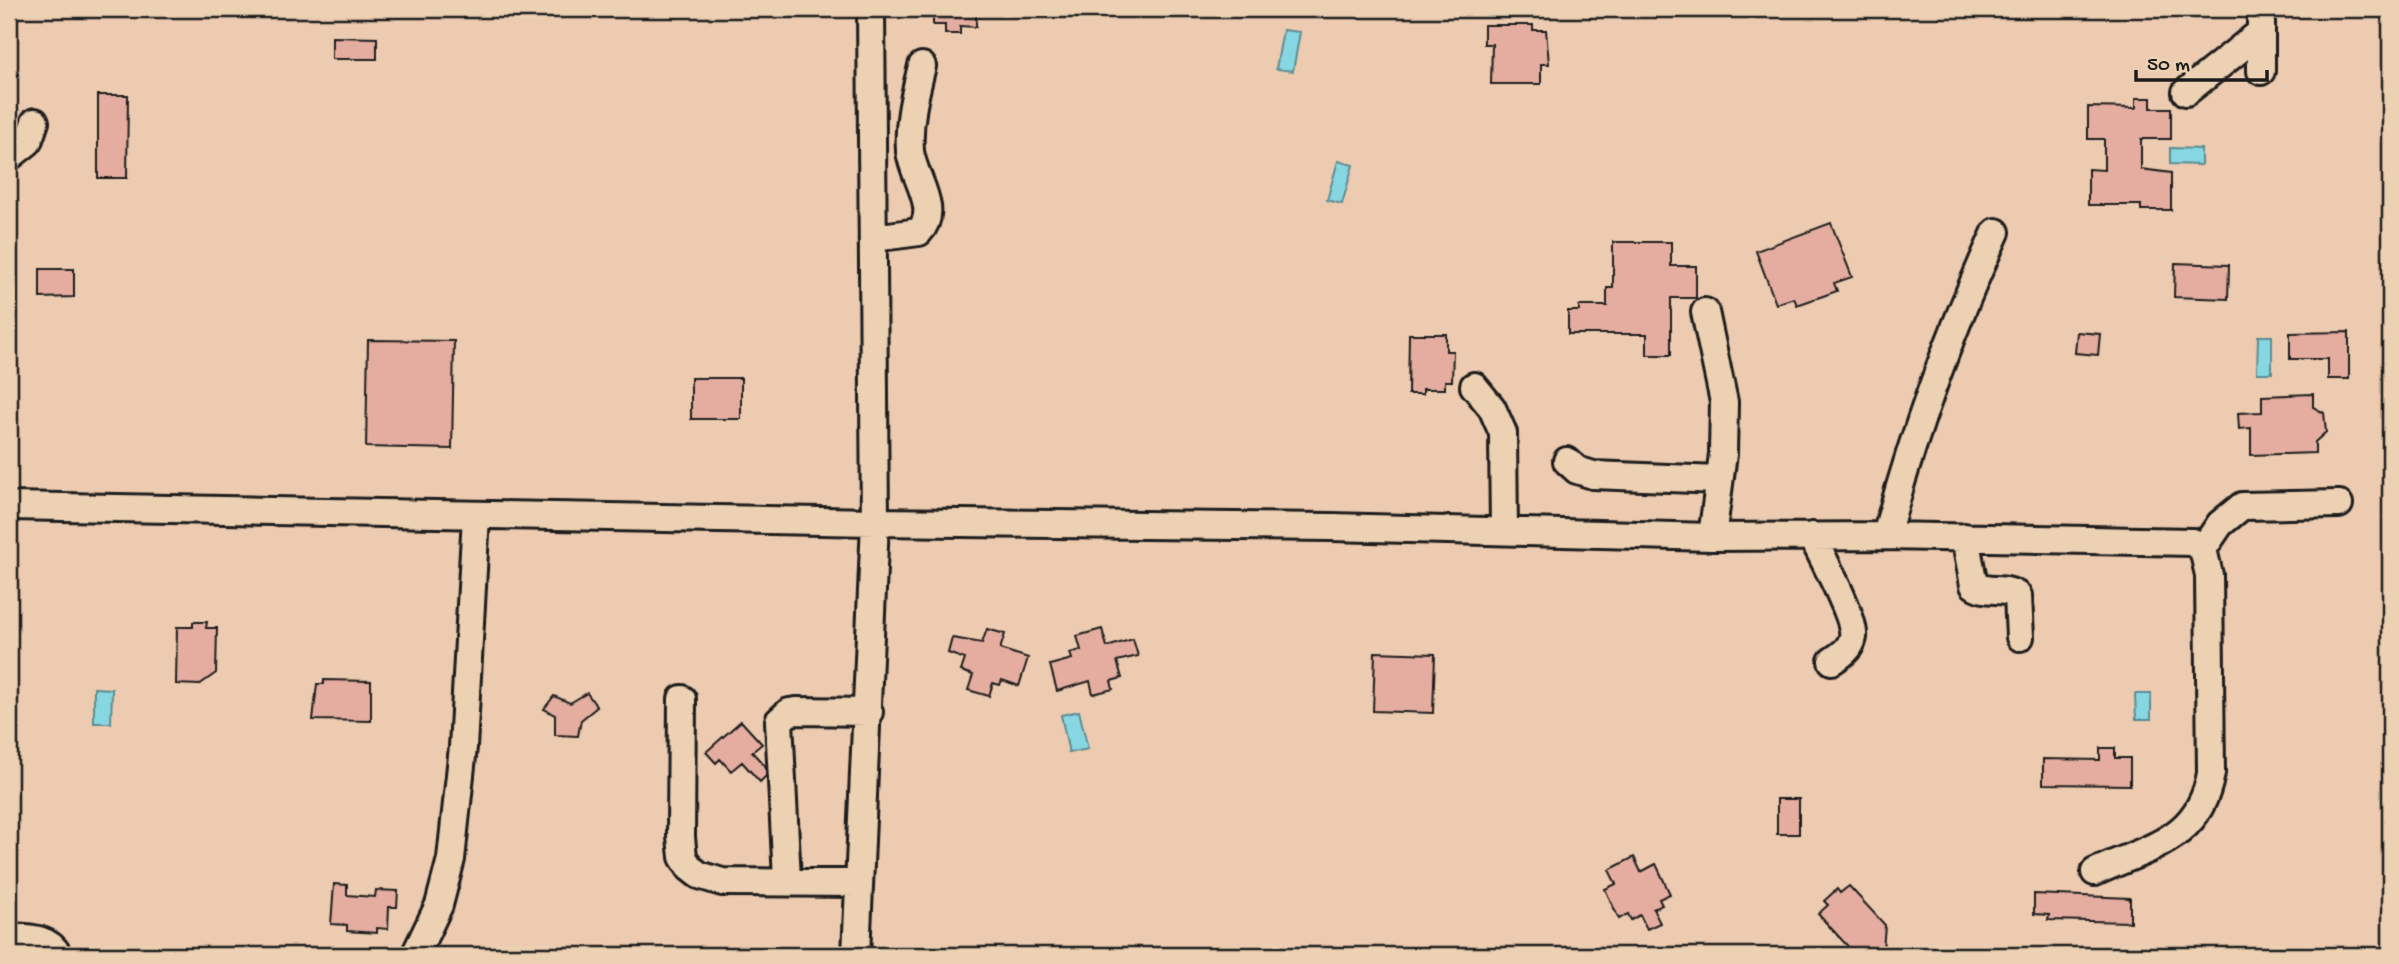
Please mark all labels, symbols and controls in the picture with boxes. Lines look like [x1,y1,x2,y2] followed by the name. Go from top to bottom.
[2136,38,2268,82] scale bar
[2147,54,2190,79] text: 50 m

